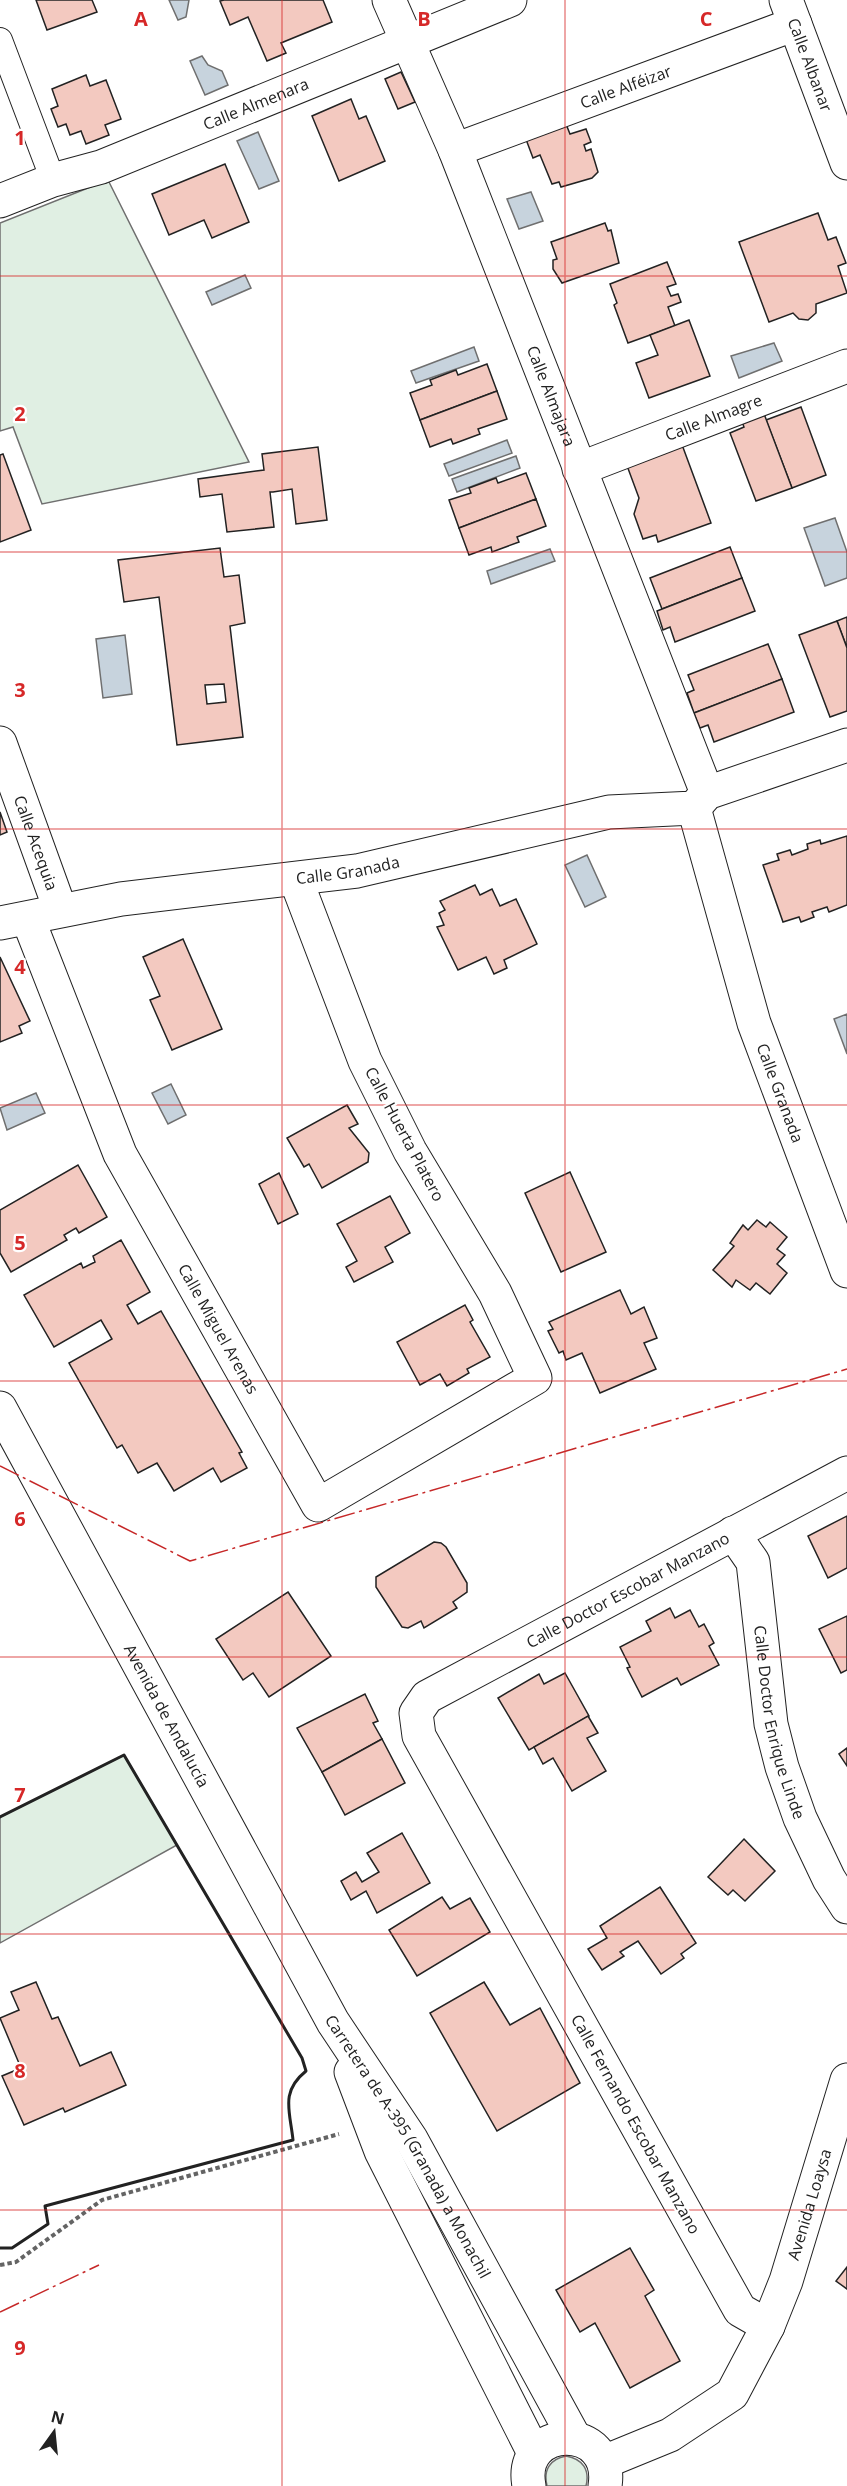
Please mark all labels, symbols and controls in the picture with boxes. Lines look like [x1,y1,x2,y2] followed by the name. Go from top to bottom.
[134,5,148,32] text: A
[417,5,431,32] text: B
[700,5,713,32] text: C
[783,15,838,115] street label: Calle Albanar
[577,60,675,114] street label: Calle Alféizar
[200,72,312,135] street label: Calle Almenara
[14,124,26,151] text: 1
[522,342,581,449] street label: Calle Almajara
[662,389,765,446] street label: Calle Almagre
[14,400,26,427] text: 2
[14,676,26,703] text: 3
[9,792,63,893] street label: Calle Acequia
[295,850,402,889] street label: Calle Granada
[14,953,26,980] text: 4
[752,1040,809,1146] street label: Calle Granada
[360,1063,450,1205] street label: Calle Huerta Platero
[14,1229,26,1256] text: 5
[173,1260,264,1398] street label: Calle Miguel Arenas
[14,1505,26,1532] text: 6
[522,1527,733,1653] street label: Calle Doctor Escobar Manzano
[749,1624,811,1822] street label: Calle Doctor Enrique Linde
[119,1640,215,1791] street label: Avenida de Andalucía
[14,1781,26,1808] text: 7
[566,2010,706,2238] street label: Calle Fernando Escobar Manzano
[320,2011,496,2282] street label: Carretera de A-395 (Granada) a Monachil
[14,2057,26,2084] text: 8
[782,2146,836,2263] street label: Avenida Loaysa
[14,2334,26,2361] text: 9
[24,2402,84,2462] north arrow
[49,2405,67,2430] text: N

